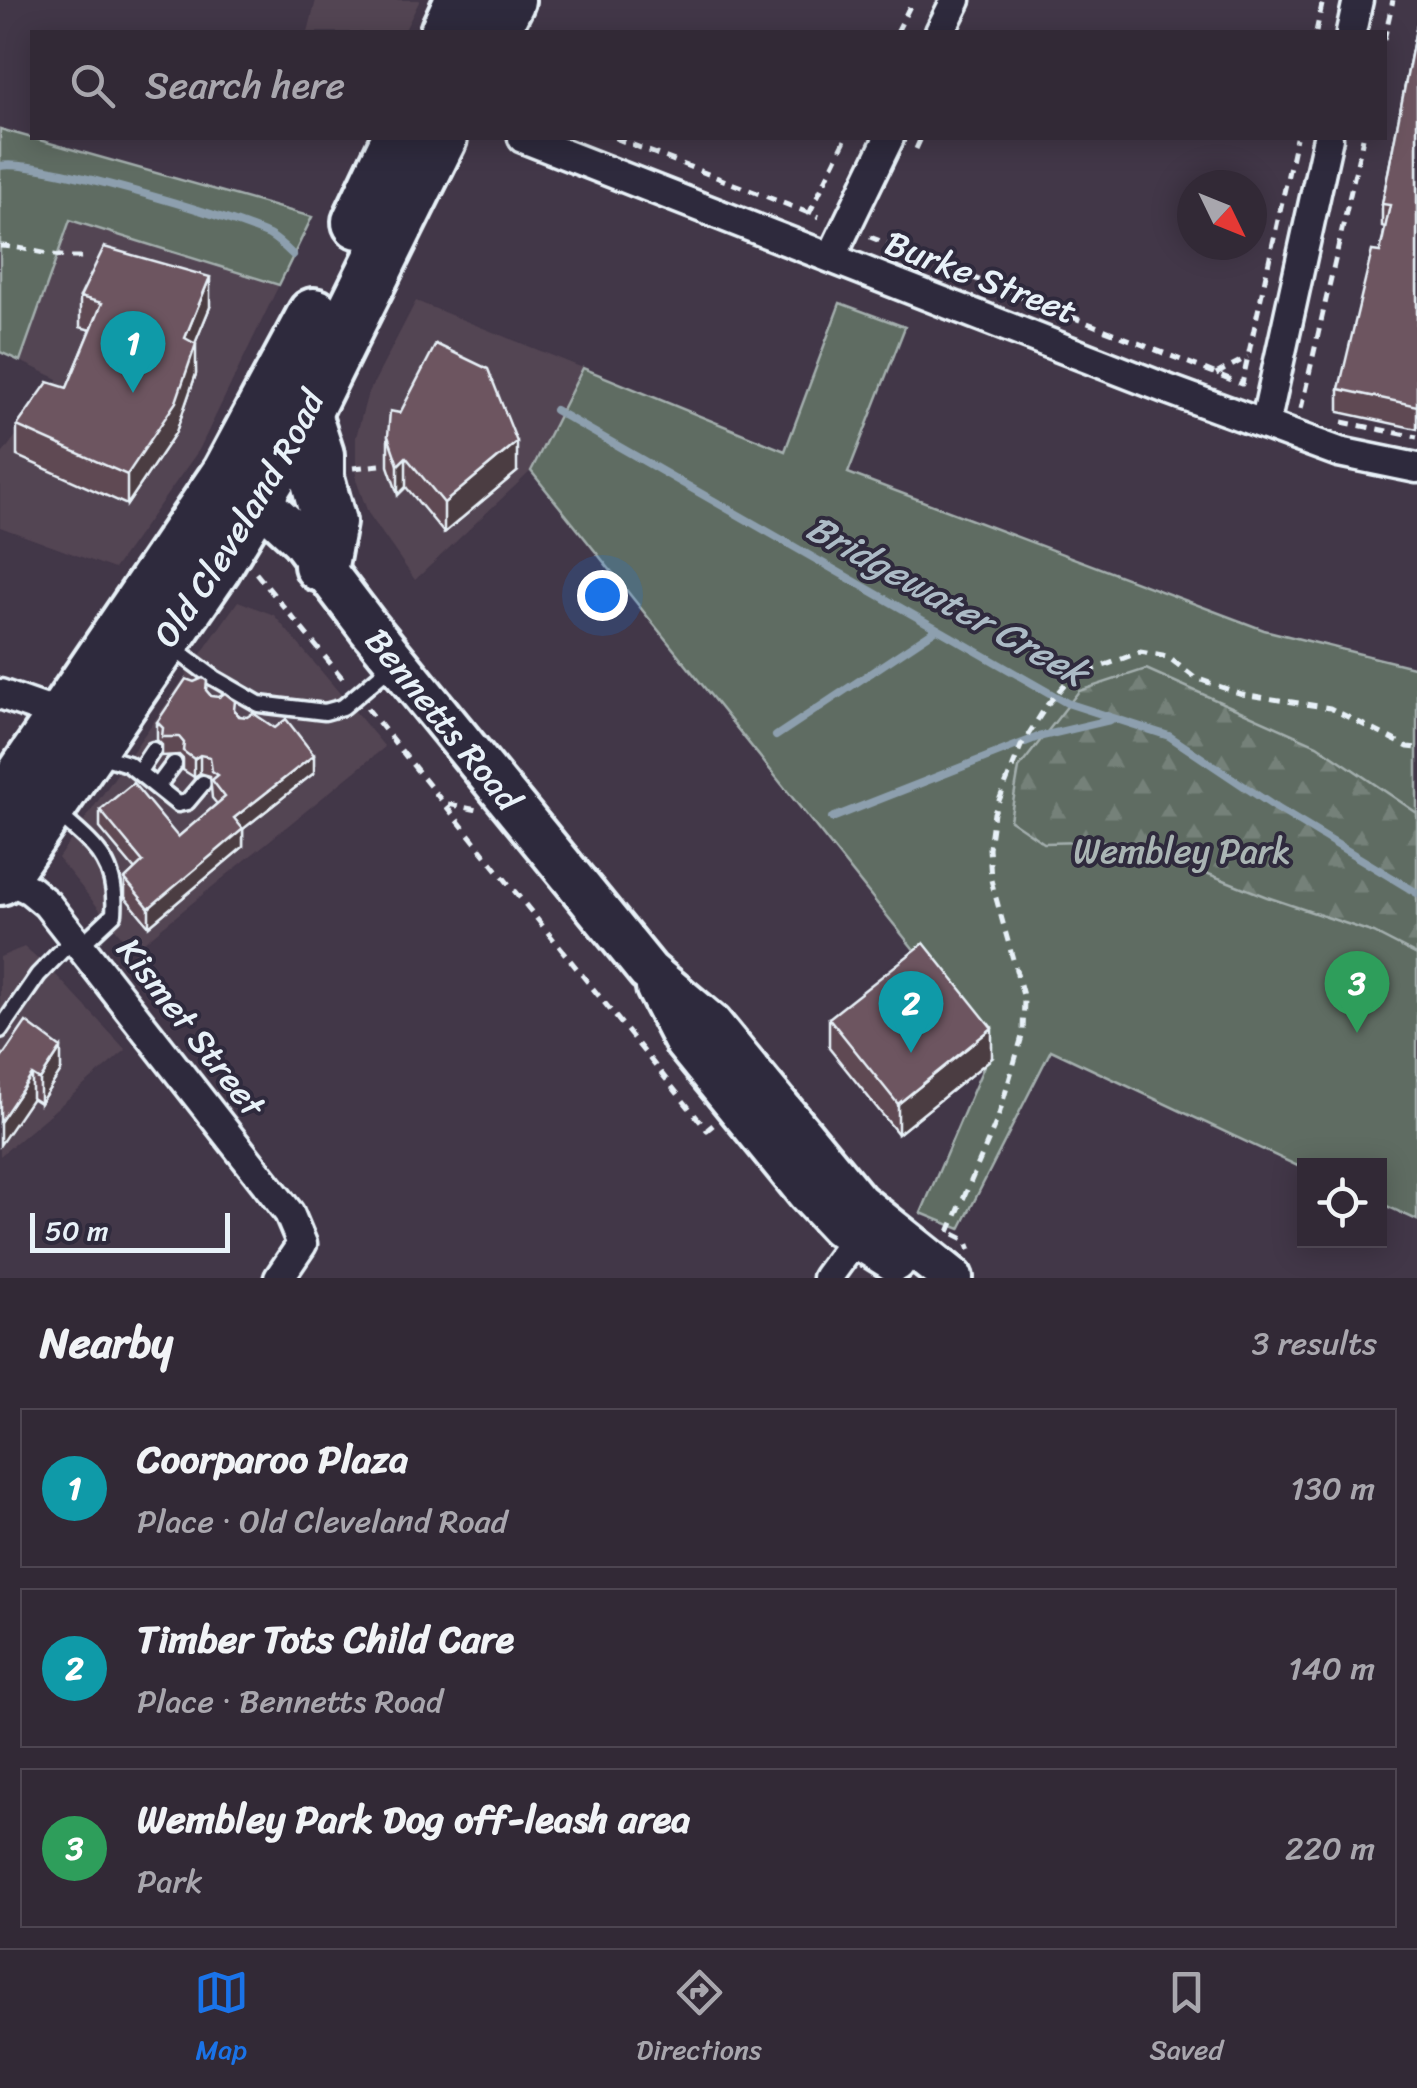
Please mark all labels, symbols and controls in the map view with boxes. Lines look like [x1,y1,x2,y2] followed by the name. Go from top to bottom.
[30,30,1387,140] search box
[145,52,345,119] text: Search here
[65,58,120,113] icon: search
[1177,170,1267,260] north arrow
[876,212,1086,342] street label: Burke Street
[100,310,166,393] pin: 1
[136,376,343,661] street label: Old Cleveland Road
[794,495,1104,708] water label: Bridgewater Creek
[577,570,628,621] your location
[349,613,539,827] street label: Bennetts Road
[1073,820,1291,882] park label: Wembley Park
[100,923,283,1133] street label: Kismet Street
[1324,950,1390,1033] pin: 3
[878,970,944,1053] pin: 2
[1297,1158,1387,1248] map controls
[1297,1158,1387,1248] button: locate
[45,1206,109,1255] text: 50 m
[30,1208,230,1252] scale bar
[40,1306,173,1380] text: Nearby
[1252,1315,1377,1372] text: 3 results
[137,1426,408,1493] text: Coorparoo Plaza
[68,1460,81,1517] text: 1
[1291,1460,1375,1517] text: 130 m
[137,1493,508,1550] text: Place · Old Cleveland Road
[137,1606,514,1673] text: Timber Tots Child Care
[65,1640,84,1697] text: 2
[1288,1640,1375,1697] text: 140 m
[137,1673,443,1730] text: Place · Bennetts Road
[137,1786,690,1853] text: Wembley Park Dog off-leash area
[66,1820,83,1877] text: 3
[1285,1820,1375,1877] text: 220 m
[137,1853,203,1910] text: Park
[194,1965,249,2074] tab: Map
[636,1965,762,2074] tab: Directions
[1149,1965,1223,2074] tab: Saved

